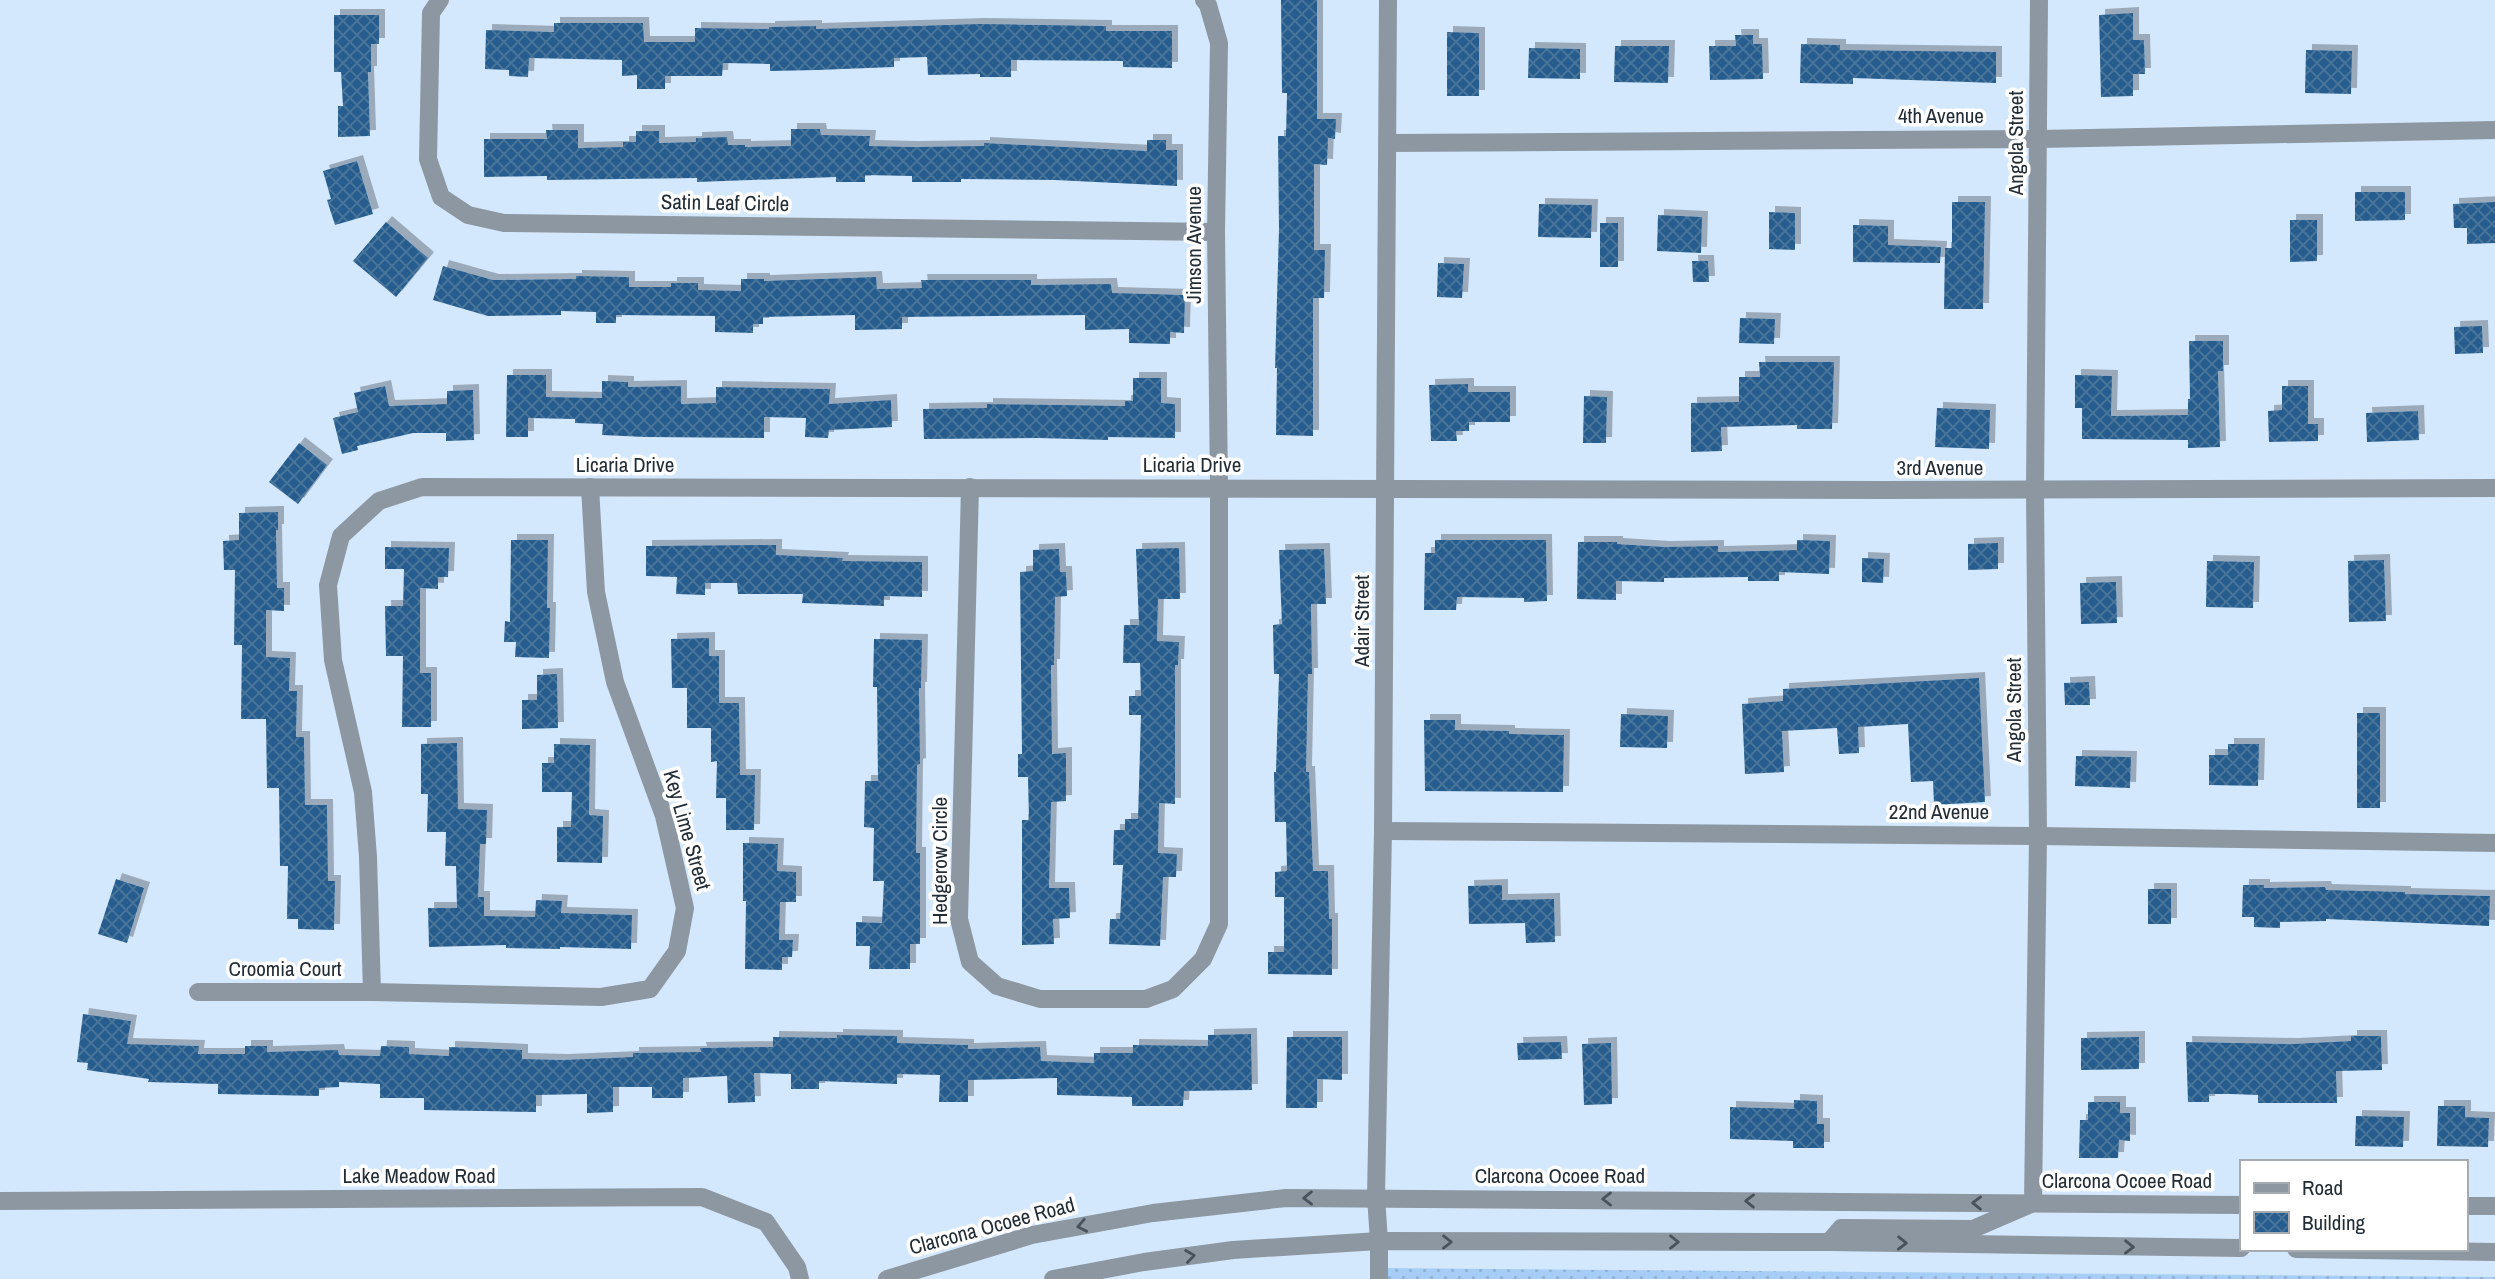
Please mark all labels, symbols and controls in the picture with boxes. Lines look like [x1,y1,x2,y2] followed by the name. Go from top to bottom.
[2001,91,2030,196] street label: Angola Street
[1898,101,1984,130] street label: 4th Avenue
[1179,186,1208,304] street label: Jimson Avenue
[661,187,789,218] street label: Satin Leaf Circle
[576,450,674,479] street label: Licaria Drive
[1143,450,1241,479] street label: Licaria Drive
[1897,453,1983,482] street label: 3rd Avenue
[1347,575,1376,668] street label: Adair Street
[1999,658,2028,763] street label: Angola Street
[657,767,718,893] street label: Key Lime Street
[925,797,954,925] street label: Hedgerow Circle
[1889,797,1989,826] street label: 22nd Avenue
[229,954,342,983] street label: Croomia Court
[2240,1160,2467,1251] legend
[342,1161,496,1190] street label: Lake Meadow Road
[1475,1161,1645,1190] street label: Clarcona Ocoee Road
[2042,1166,2212,1195] street label: Clarcona Ocoee Road
[2302,1173,2343,1202] text: Road
[906,1189,1078,1262] street label: Clarcona Ocoee Road
[1302,1190,1312,1206] one-way arrow
[1602,1191,1612,1207] one-way arrow
[1744,1193,1755,1208] one-way arrow
[1971,1195,1982,1211] one-way arrow
[2302,1208,2366,1237] text: Building
[1076,1218,1088,1233] one-way arrow
[1442,1234,1453,1250] one-way arrow
[1670,1234,1680,1250] one-way arrow
[1896,1236,1907,1251] one-way arrow
[2124,1239,2135,1255] one-way arrow
[1184,1249,1196,1264] one-way arrow

